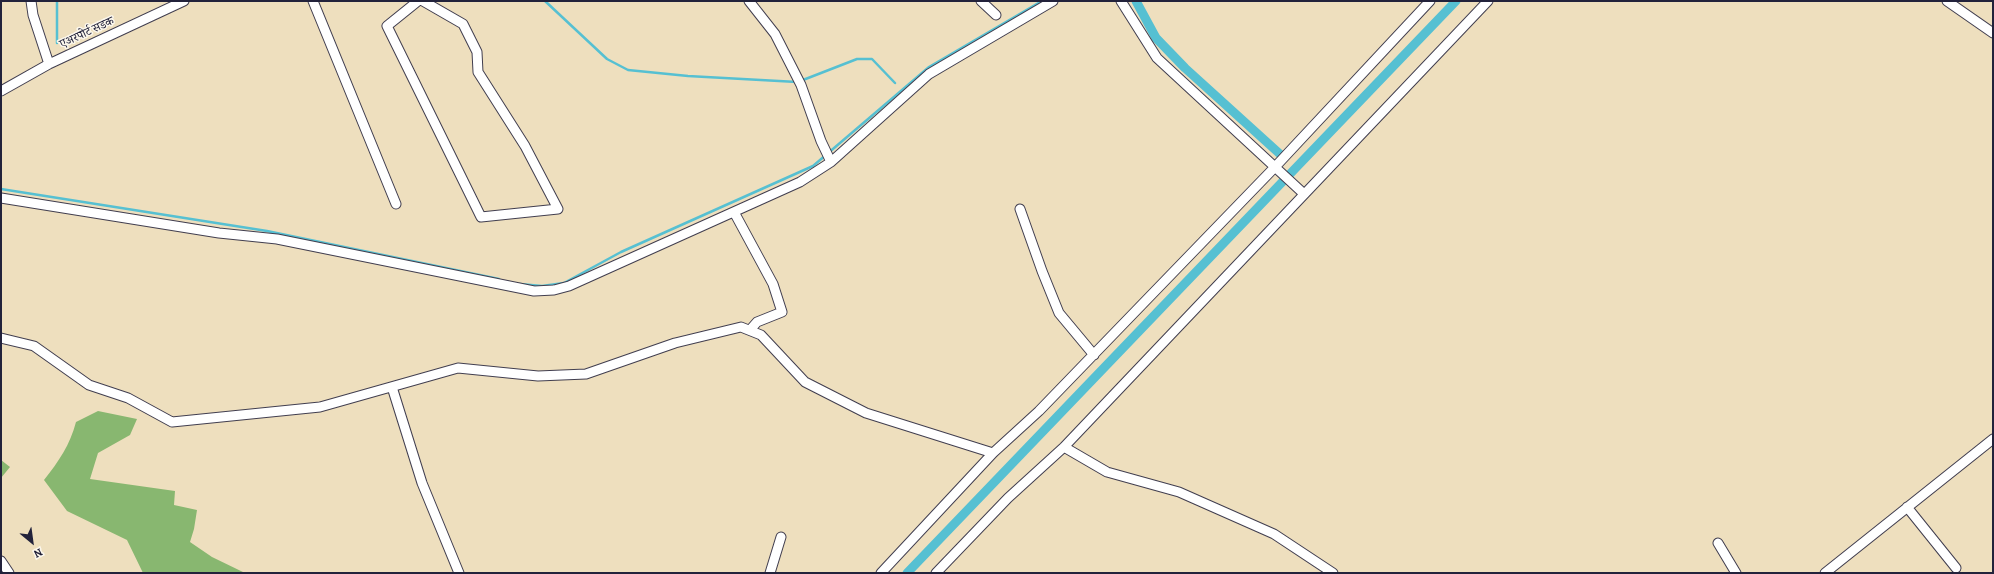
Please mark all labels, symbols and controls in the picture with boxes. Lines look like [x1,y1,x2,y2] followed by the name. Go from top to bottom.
[57,14,117,52] street label: एअरपोर्ट सडक
[12,522,52,562] north arrow
[31,544,45,561] text: N

